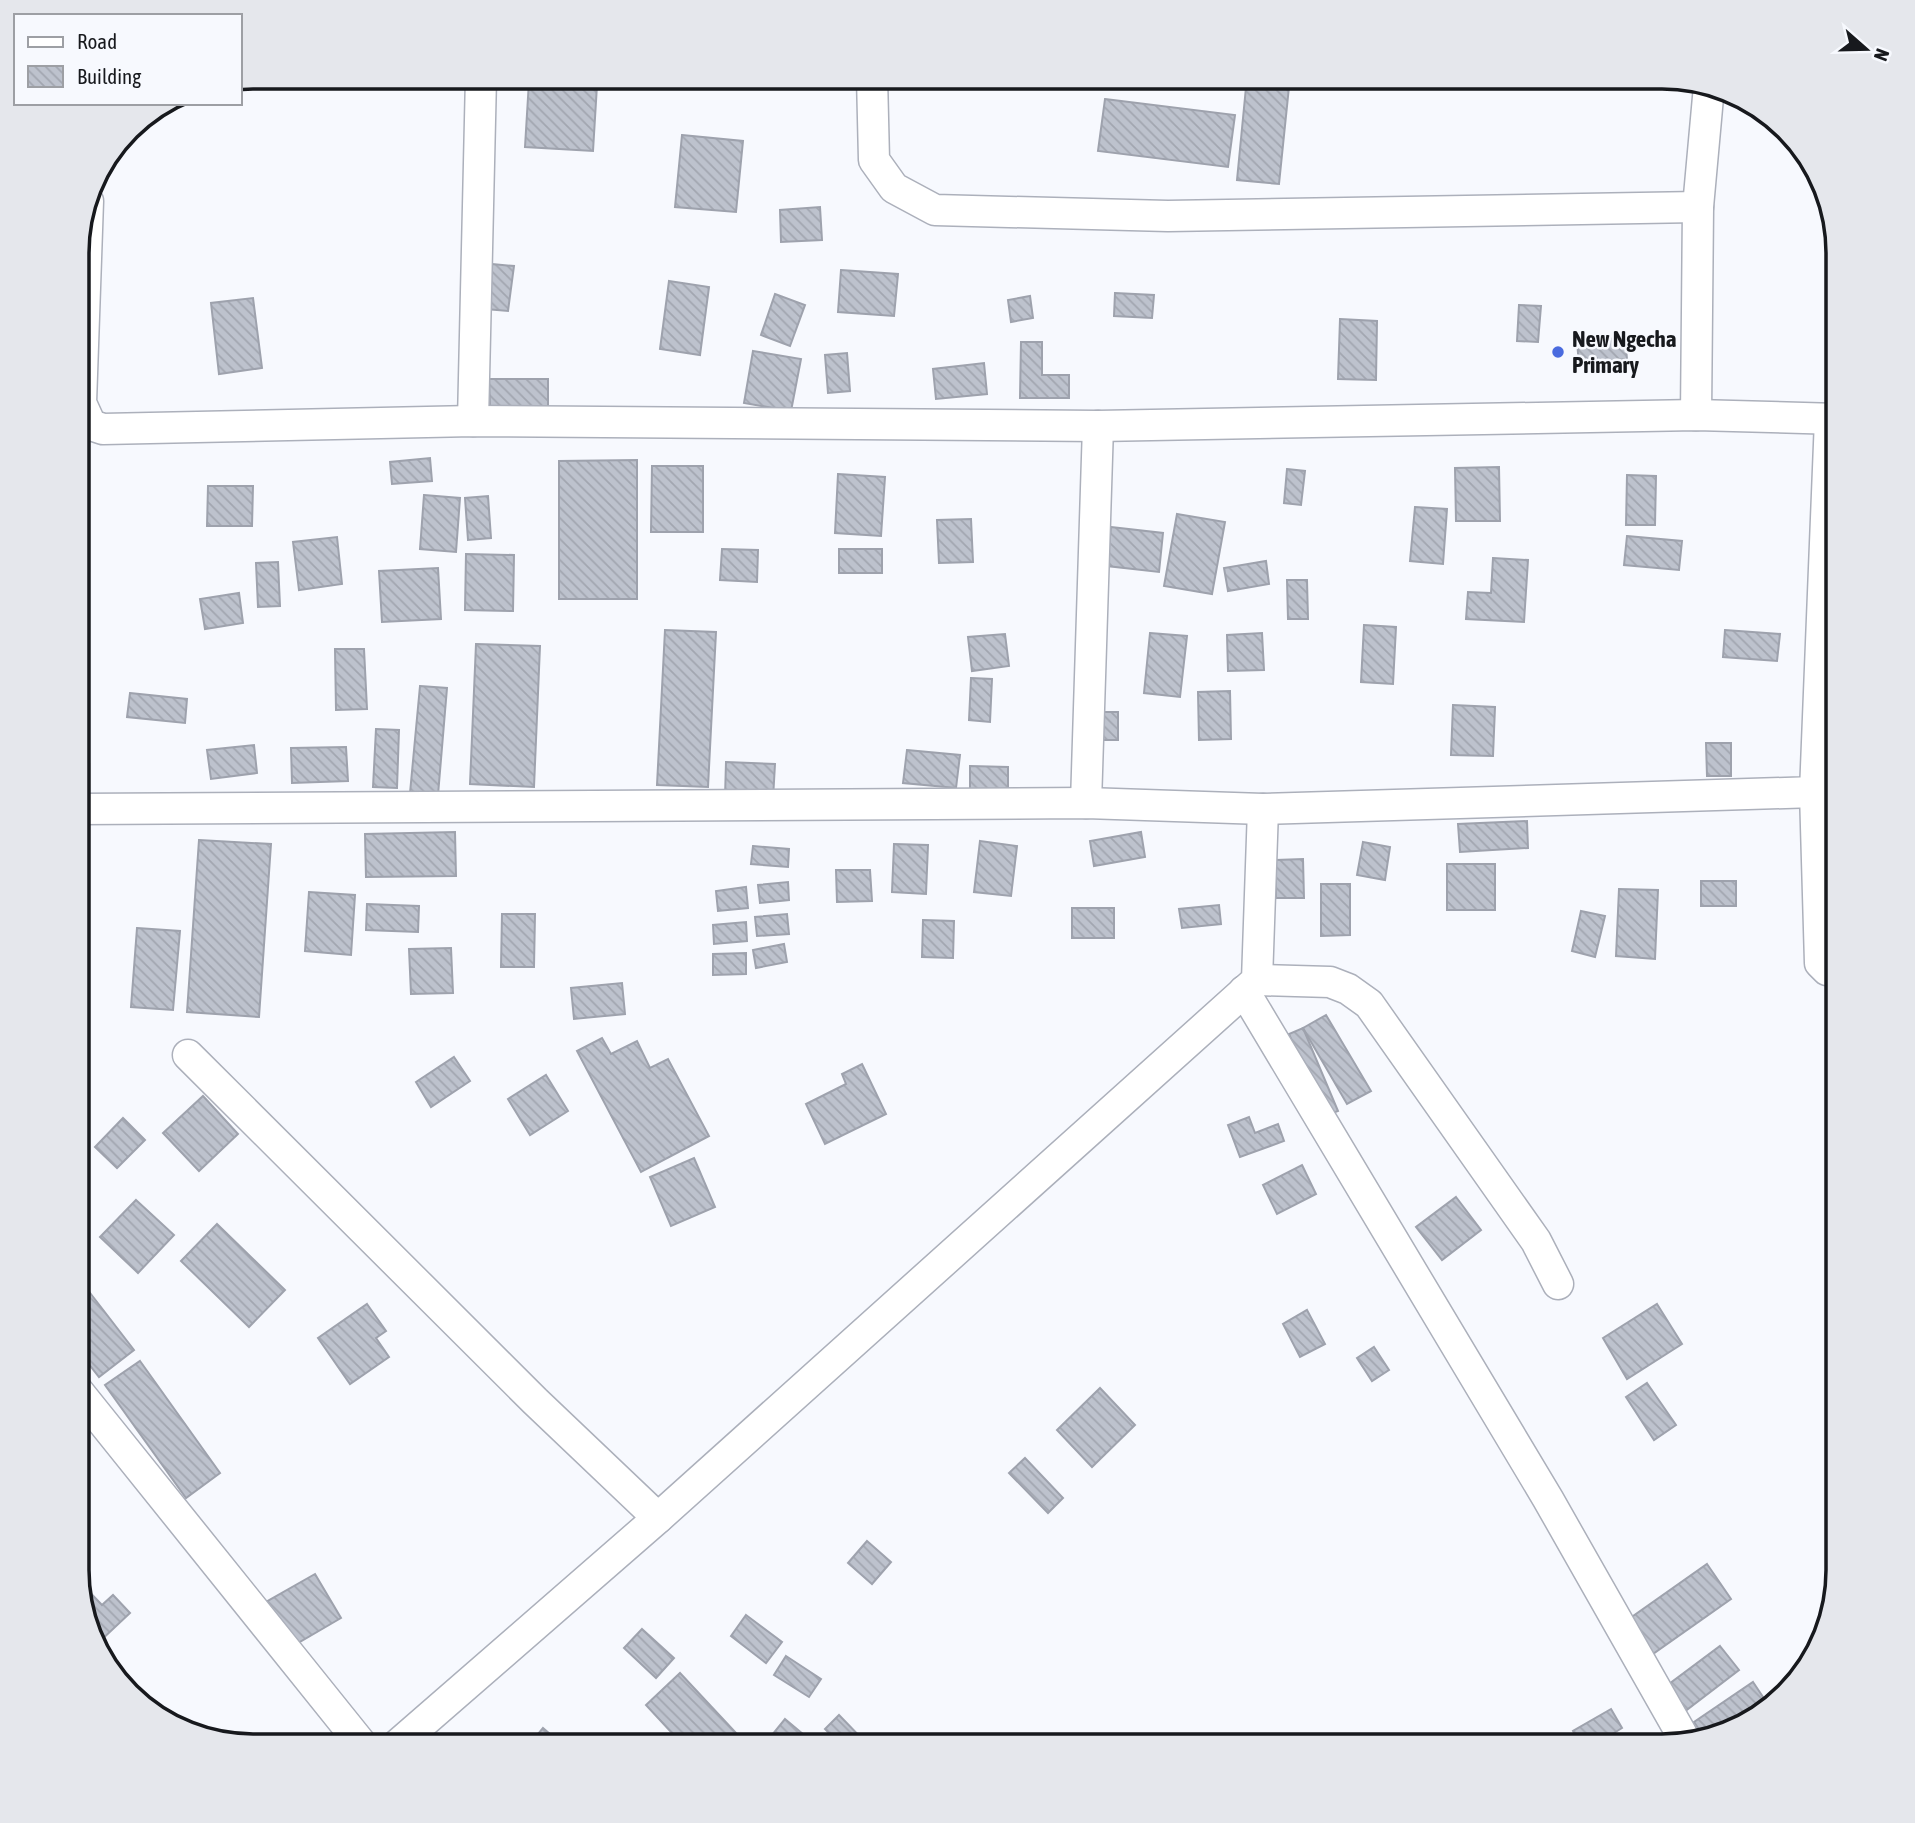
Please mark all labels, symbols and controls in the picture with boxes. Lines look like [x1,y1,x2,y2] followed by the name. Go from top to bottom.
[14,14,242,105] legend
[1831,14,1901,84] north arrow
[77,29,117,53] text: Road
[1870,46,1894,64] text: N
[77,64,141,88] text: Building
[1572,326,1677,378] place label: New Ngecha Primary
[1550,344,1566,360] marker: New Ngecha Primary

